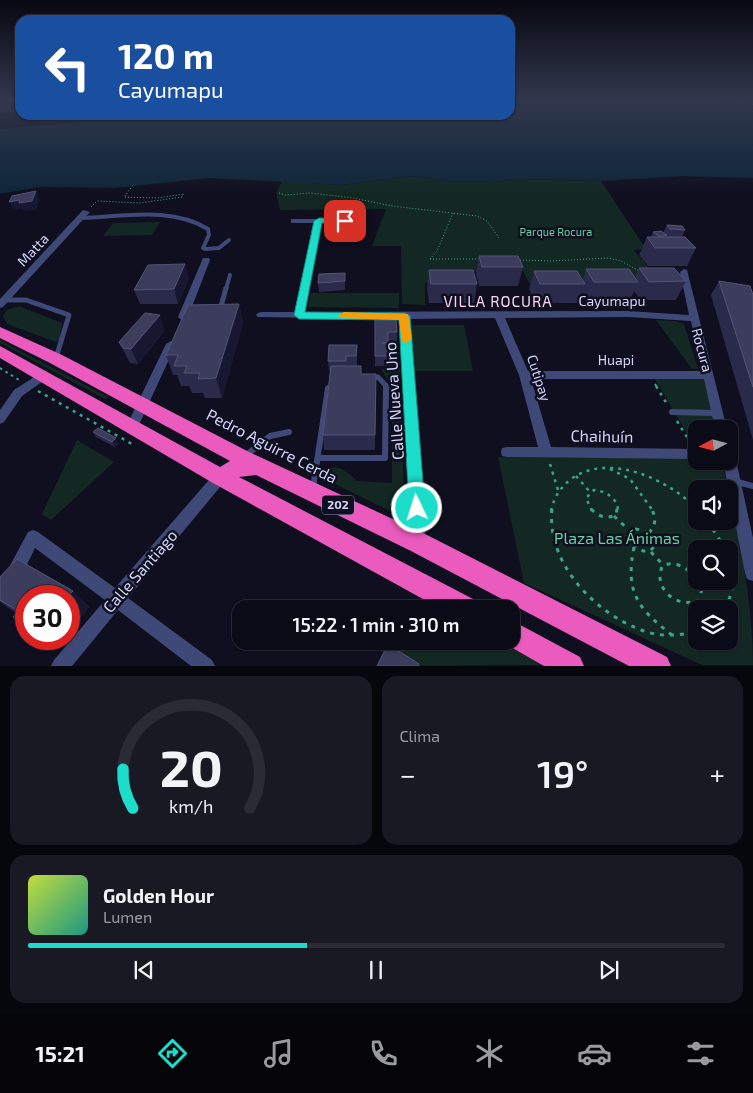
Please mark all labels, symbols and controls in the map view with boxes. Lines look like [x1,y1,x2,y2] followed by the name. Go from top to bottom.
[118,34,214,76] text: 120 m
[35,35,100,100] icon: left
[118,76,223,102] text: Cayumapu
[324,200,366,242] pin
[331,207,359,235] icon: arrive
[520,225,592,238] park label: Parque Rocura
[13,230,52,269] street label: Matta
[443,292,553,310] district label: VILLA ROCURA
[578,292,646,309] street label: Cayumapu
[688,326,716,374] street label: Rocura
[380,341,407,461] street label: Calle Nueva Uno
[598,351,634,368] street label: Huapi
[524,352,555,404] street label: Cutipay
[204,404,341,487] street label: Pedro Aguirre Cerda
[688,420,738,470] north arrow
[688,420,738,650] map controls
[570,425,634,446] street label: Chaihuín
[688,480,738,530] button: sound
[390,481,442,533] position arrow
[322,496,354,514] road number: 202
[99,525,181,616] street label: Calle Santiago
[554,528,680,547] park label: Plaza Las Ánimas
[688,540,738,590] button: search
[15,585,80,650] speed limit sign: 30
[688,600,738,650] button: layers
[292,613,460,636] text: 15:22 · 1 min · 310 m
[400,726,440,745] text: Clima
[159,735,222,797] text: 20
[537,750,588,796] text: 19°
[400,757,416,791] text: −
[710,757,725,791] text: +
[169,795,213,817] text: km/h
[103,884,214,907] text: Golden Hour
[103,907,152,926] text: Lumen
[130,956,158,984] icon: previous
[362,956,390,984] icon: pause
[595,956,623,984] icon: next
[155,1036,190,1071] icon: directions
[261,1036,296,1071] icon: music
[366,1036,401,1071] icon: phone
[472,1036,507,1071] icon: climate
[577,1036,612,1071] icon: car
[683,1036,718,1071] icon: filters
[35,1040,85,1066] text: 15:21

